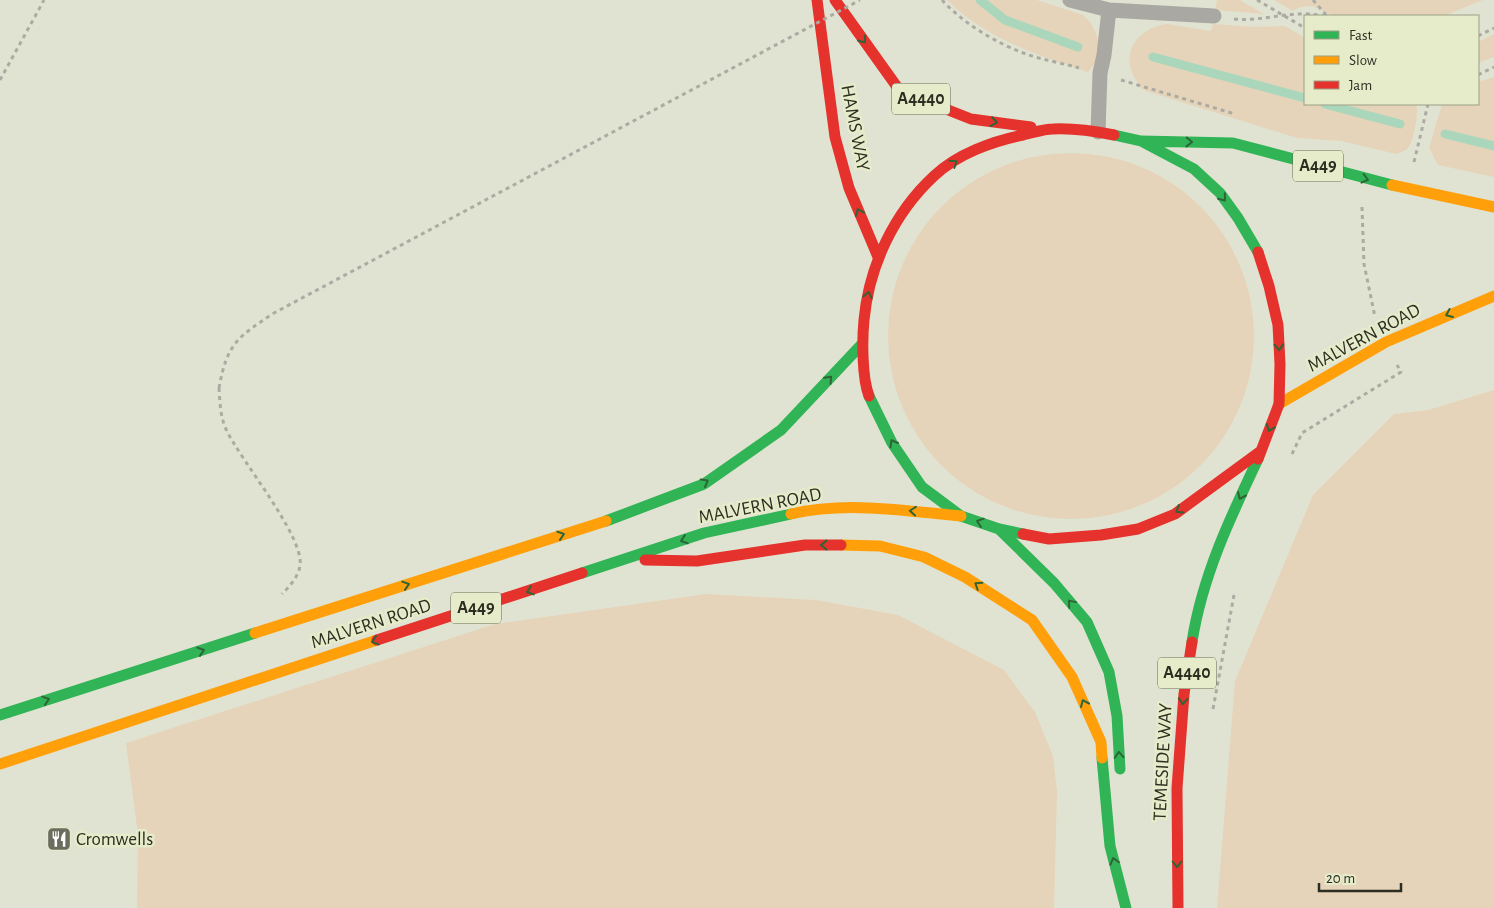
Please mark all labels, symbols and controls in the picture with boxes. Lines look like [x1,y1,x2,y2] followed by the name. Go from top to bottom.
[1304,15,1479,105] legend
[1349,28,1373,43] text: Fast
[857,34,866,43] one-way arrow
[1349,53,1377,68] text: Slow
[1349,78,1372,93] text: Jam
[837,83,873,173] street label: HAMS WAY
[892,84,950,115] road number: A4440
[990,116,998,127] one-way arrow
[1186,136,1194,147] one-way arrow
[1293,150,1343,182] road number: A449
[948,160,958,169] one-way arrow
[1360,173,1368,183] one-way arrow
[1217,192,1225,201] one-way arrow
[854,208,865,217] one-way arrow
[862,291,873,300] one-way arrow
[1304,300,1424,376] street label: MALVERN ROAD
[1445,308,1454,319] one-way arrow
[1274,344,1284,351] one-way arrow
[823,376,832,385] one-way arrow
[1266,423,1276,431] one-way arrow
[890,440,900,449] one-way arrow
[699,479,708,489] one-way arrow
[697,485,823,527] street label: MALVERN ROAD
[1236,491,1247,500] one-way arrow
[1175,504,1184,514] one-way arrow
[909,506,917,517] one-way arrow
[977,518,985,528] one-way arrow
[556,531,564,541] one-way arrow
[681,534,689,544] one-way arrow
[820,540,828,550] one-way arrow
[401,581,410,591] one-way arrow
[974,582,984,591] one-way arrow
[526,585,535,595] one-way arrow
[451,592,501,624] road number: A449
[309,596,433,652] street label: MALVERN ROAD
[1069,600,1077,609] one-way arrow
[372,635,380,645] one-way arrow
[197,646,205,656] one-way arrow
[1158,658,1216,688] road number: A4440
[42,696,50,706] one-way arrow
[1178,698,1189,706] one-way arrow
[1079,699,1090,708] one-way arrow
[1150,703,1176,821] street label: TEMESIDE WAY
[1114,750,1125,758] one-way arrow
[46,826,72,852] restaurant icon: Cromwells
[76,830,153,849] place label: Cromwells
[1109,857,1119,865] one-way arrow
[1172,860,1182,868] one-way arrow
[1319,860,1402,892] scale bar
[1326,871,1355,886] text: 20 m

